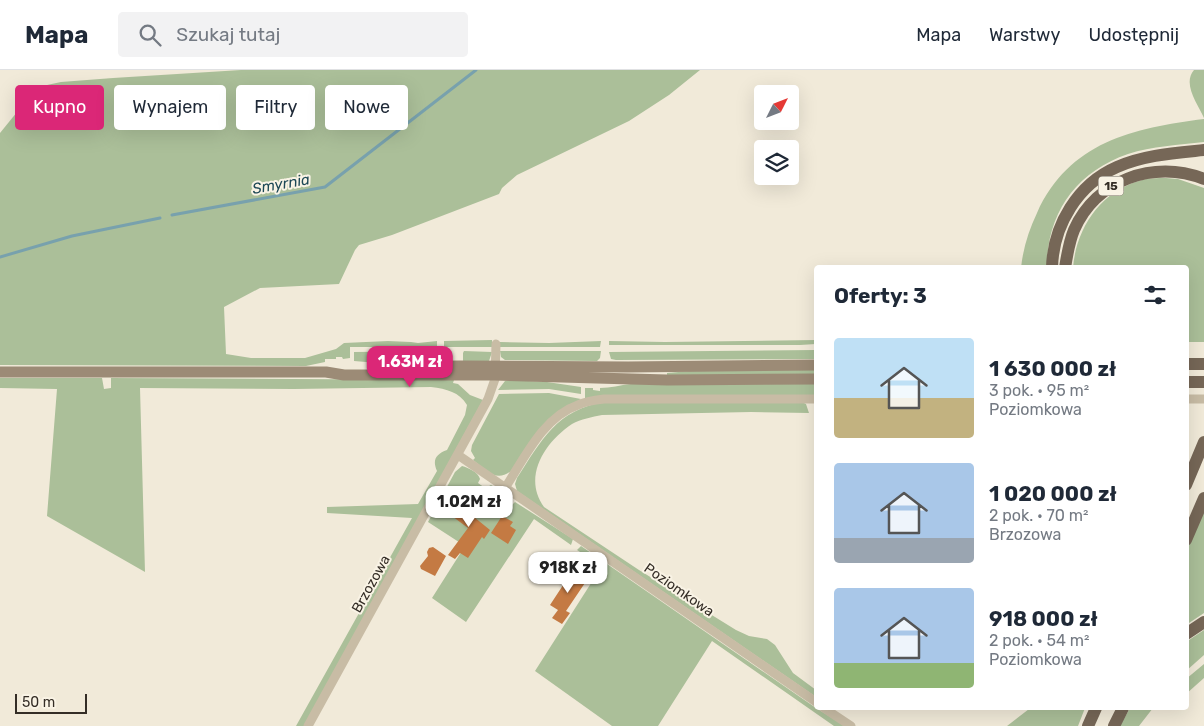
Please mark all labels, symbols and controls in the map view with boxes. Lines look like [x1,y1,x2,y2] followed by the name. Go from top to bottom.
[118,12,468,57] search box
[25,21,88,49] text: Mapa
[136,21,164,49] icon: search
[176,23,280,46] text: Szukaj tutaj
[916,24,961,46] text: Mapa
[989,24,1060,46] text: Warstwy
[1088,24,1179,46] text: Udostępnij
[15,85,104,130] chip: Kupno
[114,85,226,130] chip: Wynajem
[236,85,315,130] chip: Filtry
[325,85,408,130] chip: Nowe
[754,85,799,130] north arrow
[754,85,799,185] map controls
[754,140,799,185] button: layers
[251,170,311,198] water label: Smyrnia
[1098,176,1124,195] road number: 15
[1141,281,1169,309] icon: filters
[834,283,927,308] text: Oferty: 3
[358,346,462,388] pin: 1.63M zł
[378,352,442,371] text: 1.63M zł
[989,356,1116,381] text: 1 630 000 zł
[874,358,934,418] icon: home
[989,381,1089,400] text: 3 pok. · 95 m²
[989,400,1082,419] text: Poziomkowa
[989,481,1117,506] text: 1 020 000 zł
[874,483,934,543] icon: home
[417,486,521,528] pin: 1.02M zł
[437,492,501,511] text: 1.02M zł
[989,506,1088,525] text: 2 pok. · 70 m²
[989,525,1061,544] text: Brzozowa
[348,552,394,616] street label: Brzozowa
[522,552,614,594] pin: 918K zł
[539,558,597,577] text: 918K zł
[641,560,717,620] street label: Poziomkowa
[989,606,1098,631] text: 918 000 zł
[874,608,934,668] icon: home
[989,631,1089,650] text: 2 pok. · 54 m²
[989,650,1082,669] text: Poziomkowa
[15,691,88,714] scale bar
[22,694,55,711] text: 50 m

